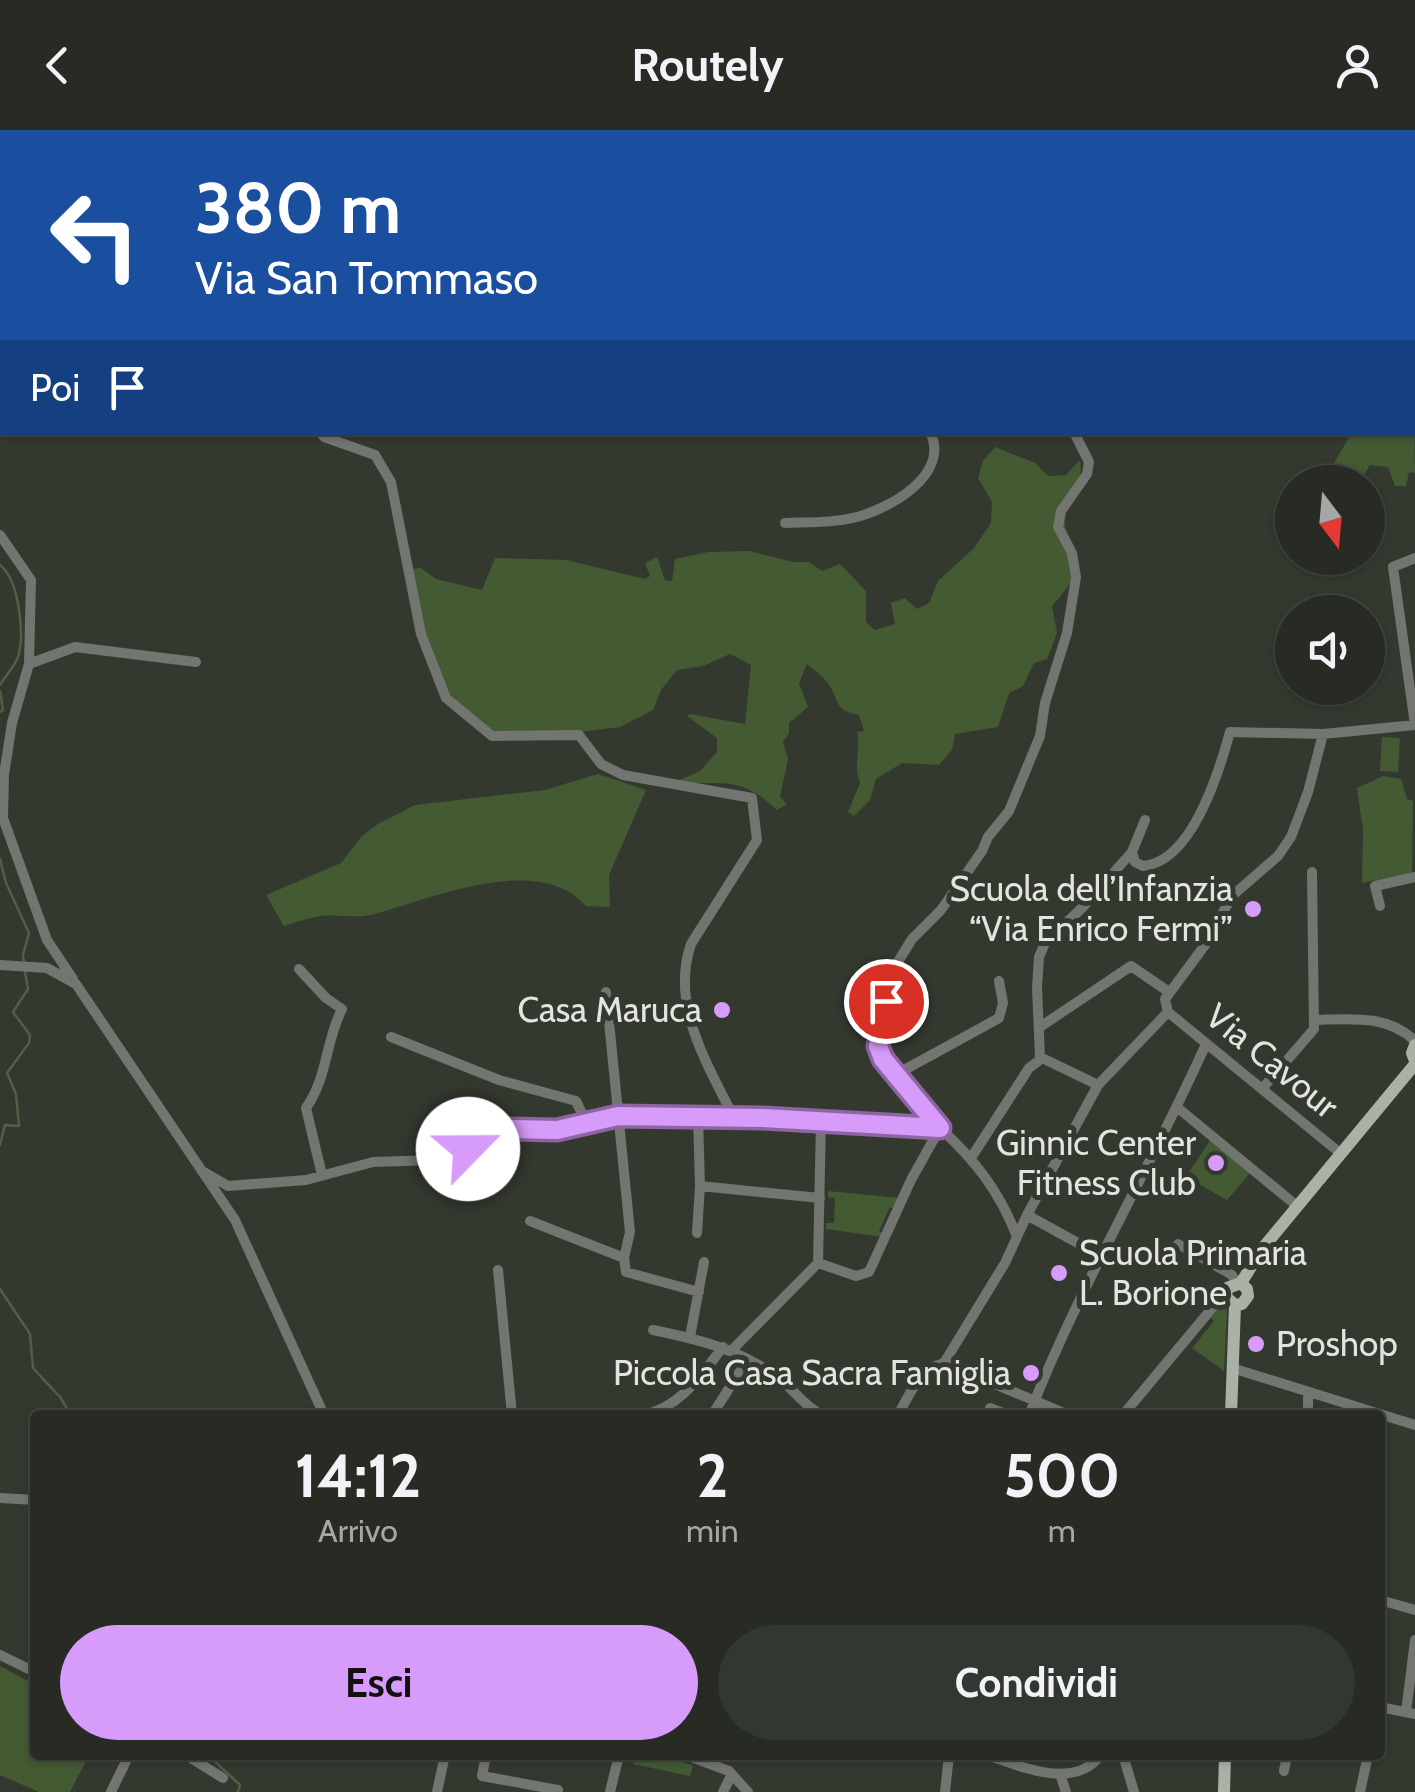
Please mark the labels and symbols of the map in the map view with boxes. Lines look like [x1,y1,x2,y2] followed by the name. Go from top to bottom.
[1275,465,1385,575] north arrow
[950,867,1233,950] place label: Scuola dell’Infanzia “Via Enrico Fermi”
[1242,898,1264,920] marker: Scuola dell’Infanzia “Via Enrico Fermi”
[844,959,929,1044] pin
[517,988,702,1031] place label: Casa Maruca
[1197,994,1347,1127] street label: Via Cavour
[711,999,733,1021] marker: Casa Maruca
[416,1097,520,1201] position arrow
[996,1121,1196,1204] place label: Ginnic Center Fitness Club
[1205,1152,1227,1174] marker: Ginnic Center Fitness Club
[1079,1231,1307,1314] place label: Scuola Primaria L. Borione
[1048,1262,1070,1284] marker: Scuola Primaria L. Borione
[1276,1322,1398,1365] place label: Proshop
[1245,1333,1267,1355] marker: Proshop
[613,1351,1011,1394] place label: Piccola Casa Sacra Famiglia
[1020,1362,1042,1384] marker: Piccola Casa Sacra Famiglia

